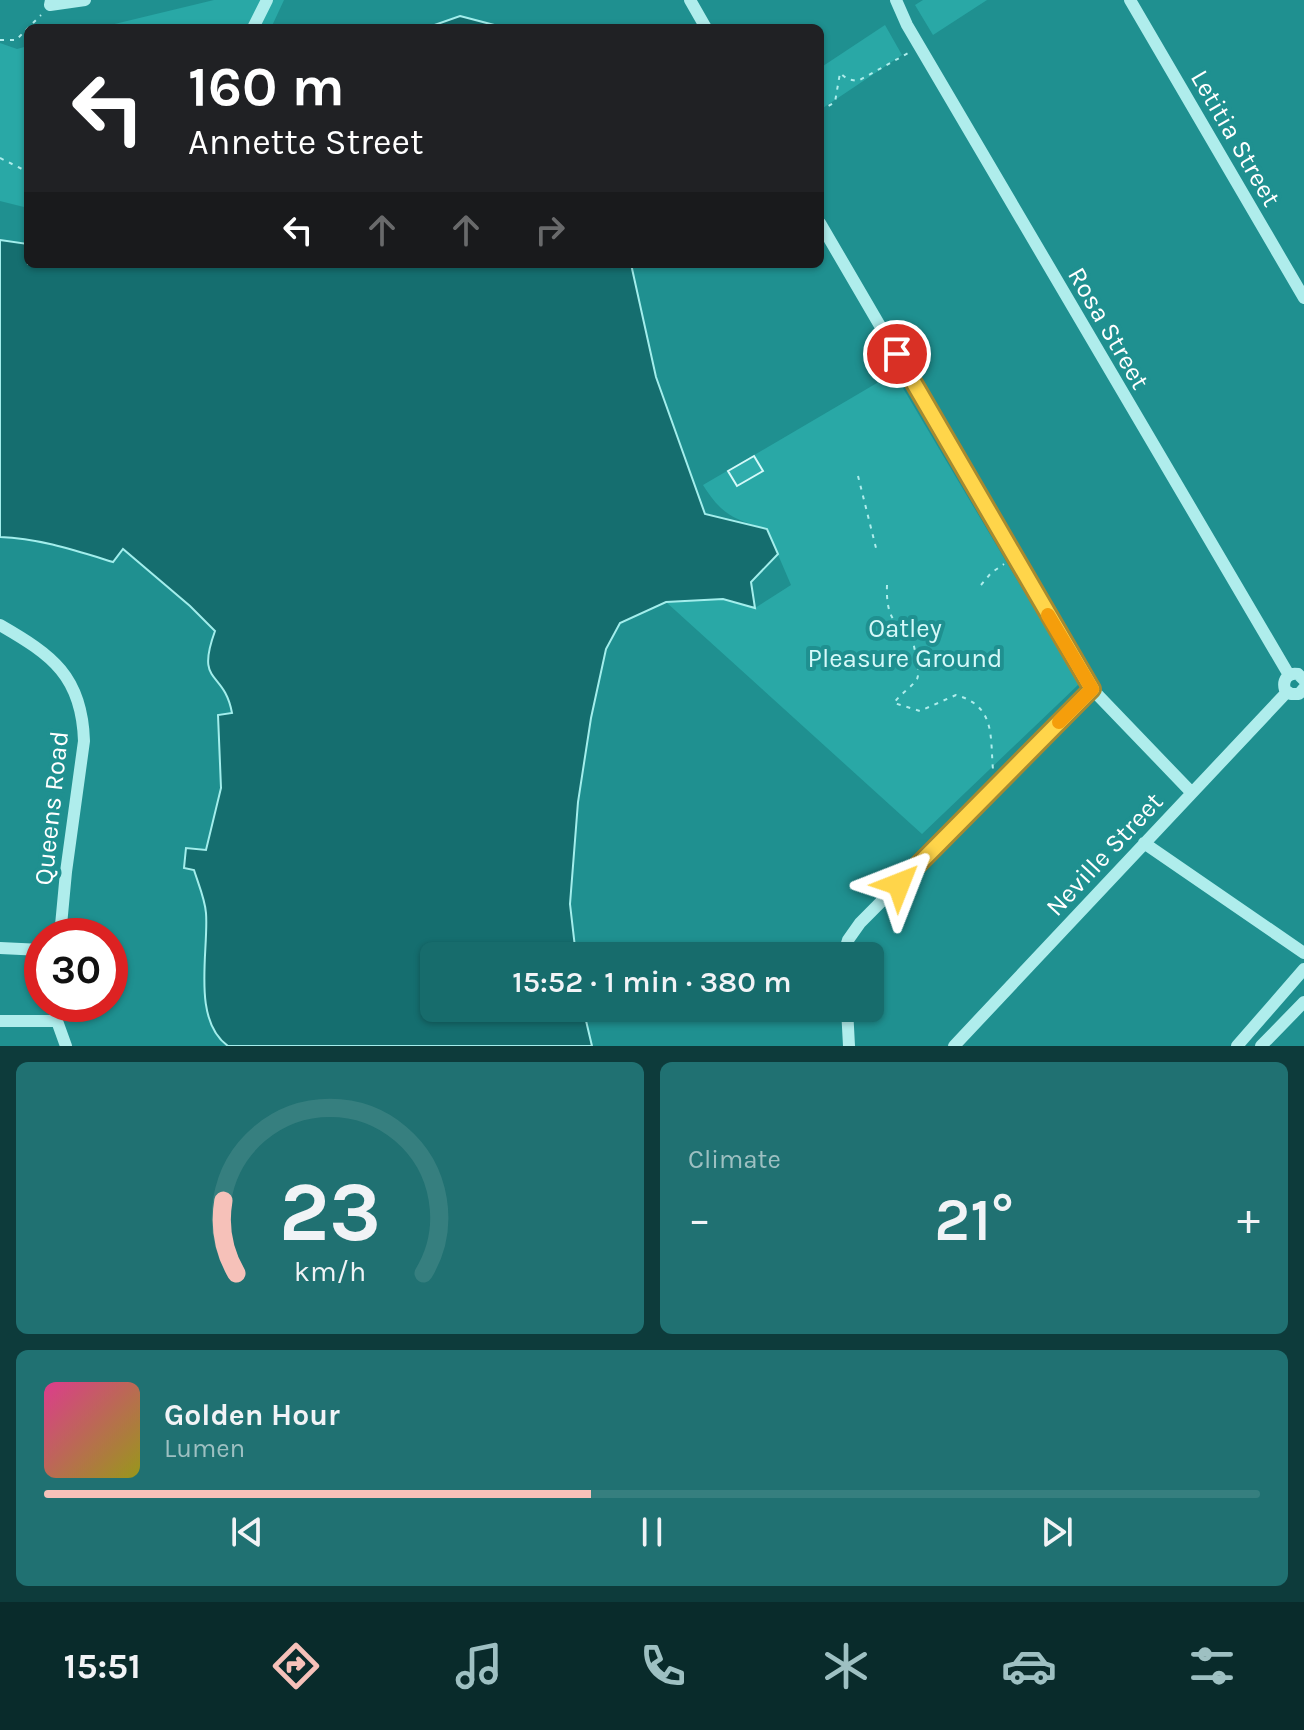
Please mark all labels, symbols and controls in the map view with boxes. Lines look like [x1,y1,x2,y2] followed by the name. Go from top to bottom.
[188,54,345,119] text: 160 m
[56,56,160,160] icon: left
[1184,64,1287,212] street label: Letitia Street
[188,121,424,163] text: Annette Street
[276,208,320,252] icon: left
[360,208,404,252] icon: ahead
[444,208,488,252] icon: ahead
[528,208,572,252] icon: right
[1061,262,1156,395] street label: Rosa Street
[863,320,931,388] pin
[875,332,919,376] icon: arrive
[808,613,1002,674] park label: Oatley Pleasure Ground
[28,729,75,887] street label: Queens Road
[1039,786,1170,922] street label: Neville Street
[857,842,941,926] position arrow
[24,918,128,1022] speed limit sign: 30
[512,964,792,1000] text: 15:52 · 1 min · 380 m
[688,1144,781,1175] text: Climate
[279,1164,381,1261] text: 23
[934,1185,1014,1255] text: 21°
[688,1194,711,1245] text: −
[1237,1194,1260,1245] text: +
[294,1255,366,1288] text: km/h
[164,1397,340,1433] text: Golden Hour
[164,1433,245,1464] text: Lumen
[225,1510,269,1554] icon: previous
[630,1510,674,1554] icon: pause
[1035,1510,1079,1554] icon: next
[268,1638,324,1694] icon: directions
[451,1638,507,1694] icon: music
[635,1638,691,1694] icon: phone
[818,1638,874,1694] icon: climate
[1001,1638,1057,1694] icon: car
[1184,1638,1240,1694] icon: filters
[64,1645,141,1687] text: 15:51

